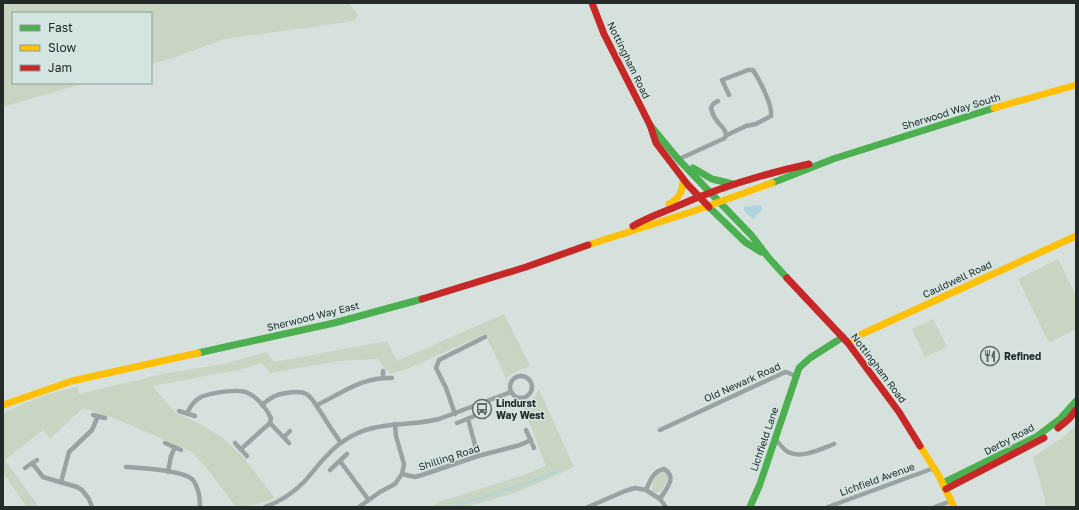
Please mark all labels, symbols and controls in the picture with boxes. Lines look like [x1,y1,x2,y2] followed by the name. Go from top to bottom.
[12,12,152,84] legend
[48,20,73,35] text: Fast
[605,20,653,100] street label: Nottingham Road
[48,40,76,55] text: Slow
[48,60,72,75] text: Jam
[900,90,1002,132] street label: Sherwood Way South
[920,258,994,300] street label: Cauldwell Road
[266,299,360,333] street label: Sherwood Way East
[849,331,909,405] street label: Nottingham Road
[979,345,1001,367] restaurant icon: Refined
[1004,350,1041,362] place label: Refined
[702,360,782,404] street label: Old Newark Road
[496,397,545,421] place label: Lindurst Way West
[471,398,493,420] bus stop icon: Lindurst Way West
[747,405,781,473] street label: Lichfield Lane
[982,421,1036,457] street label: Derby Road
[417,441,481,473] street label: Shilling Road
[838,460,916,498] street label: Lichfield Avenue

